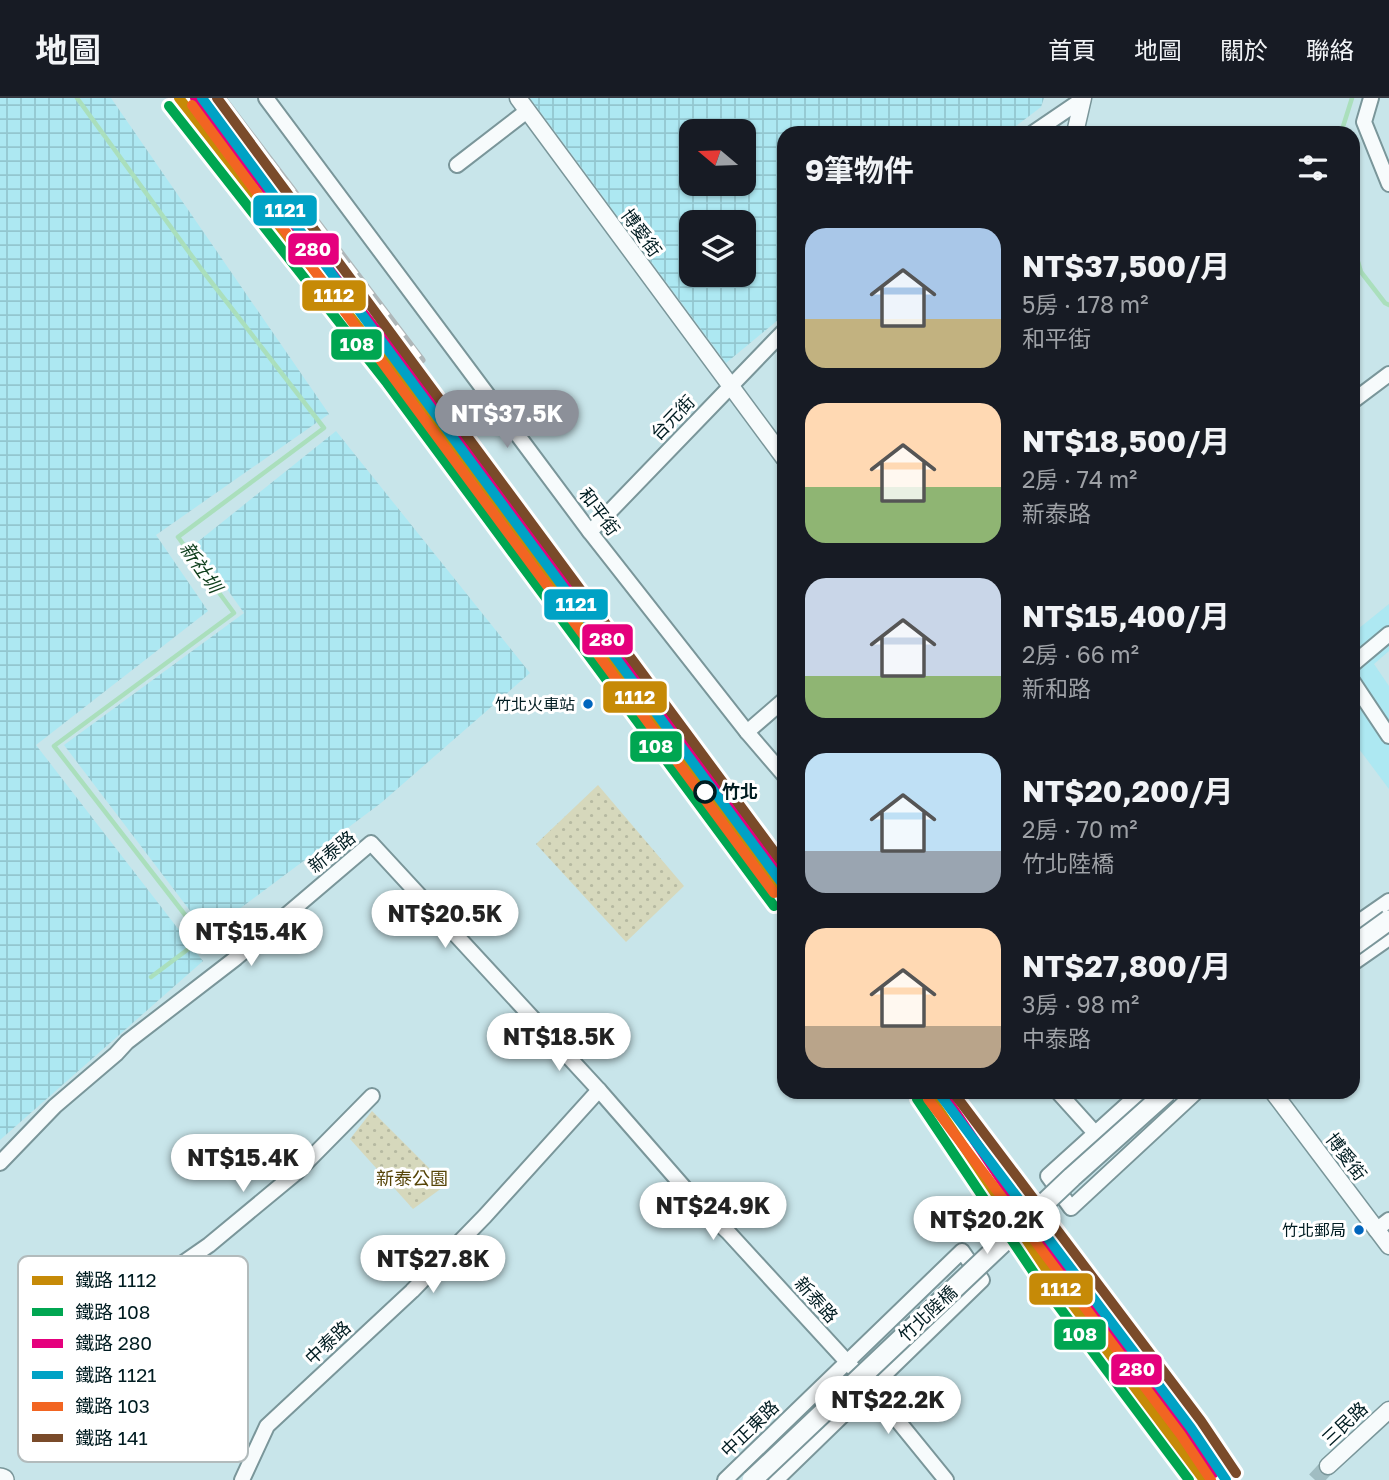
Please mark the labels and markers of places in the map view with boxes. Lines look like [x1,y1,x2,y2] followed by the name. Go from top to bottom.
[435,390,579,450] pin: NT$37.5K
[495,694,575,714] place label: 竹北火車站
[581,697,595,711] marker: 竹北火車站
[722,780,758,802] place label: 竹北
[694,781,716,803] marker: 竹北
[373,890,517,950] pin: NT$20.5K
[179,908,323,968] pin: NT$15.4K
[487,1014,631,1073] pin: NT$18.5K
[171,1134,315,1194] pin: NT$15.4K
[641,1182,785,1242] pin: NT$24.9K
[915,1196,1059,1256] pin: NT$20.2K
[1282,1220,1346,1240] place label: 竹北郵局
[1352,1223,1366,1237] marker: 竹北郵局
[361,1236,505,1295] pin: NT$27.8K
[816,1376,960,1436] pin: NT$22.2K

